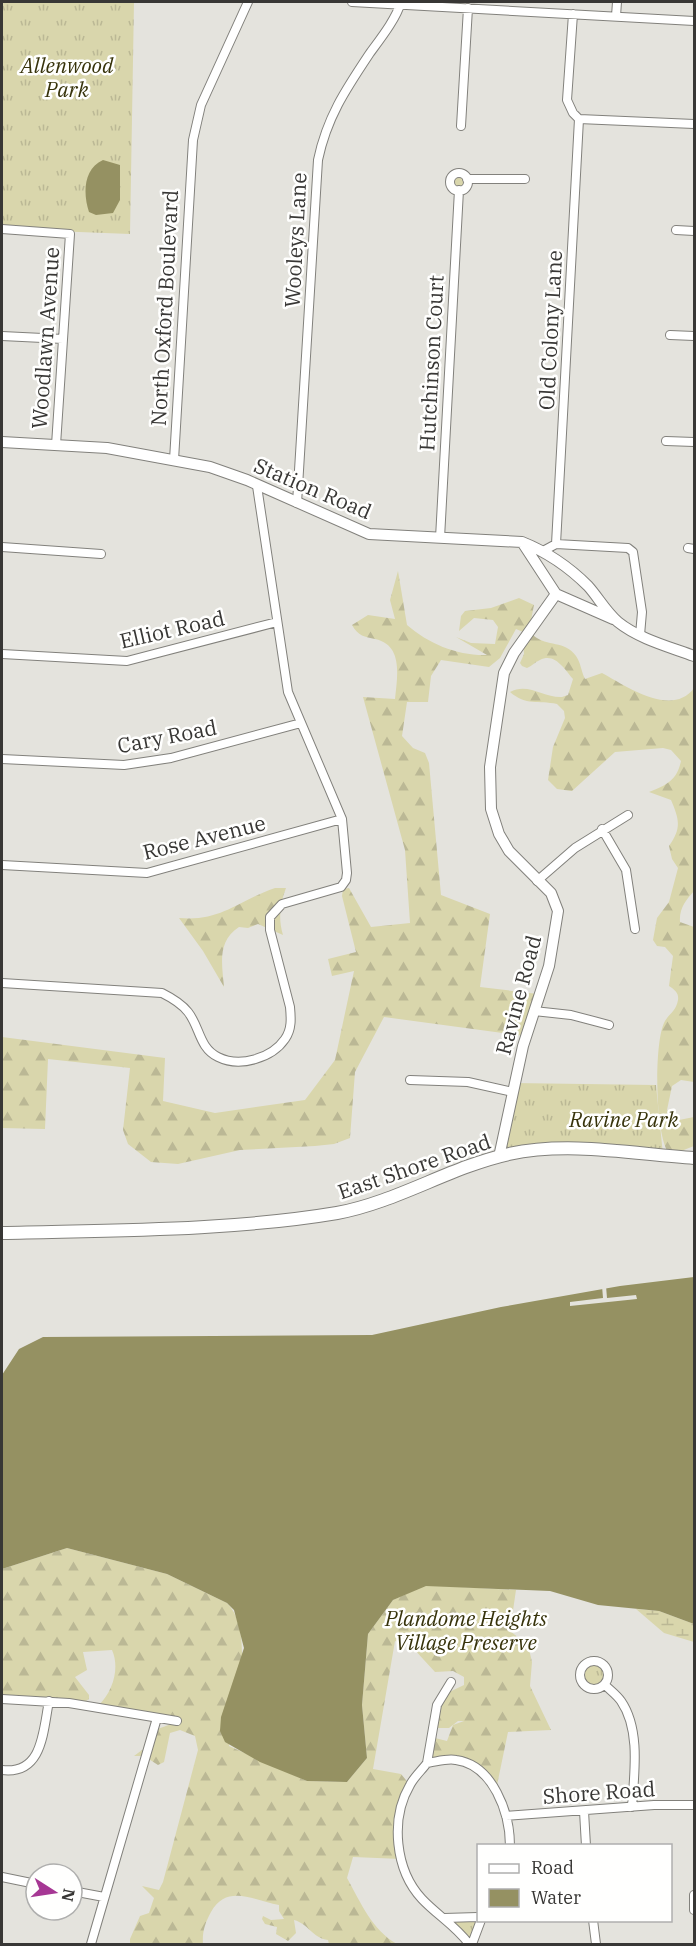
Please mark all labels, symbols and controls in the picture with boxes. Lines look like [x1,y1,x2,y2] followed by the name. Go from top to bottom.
[19,51,114,103] park label: Allenwood Park
[277,172,313,308] street label: Wooleys Lane
[144,189,184,427] street label: North Oxford Boulevard
[25,246,65,430] street label: Woodlawn Avenue
[532,249,568,411] street label: Old Colony Lane
[412,274,450,452] street label: Hutchinson Court
[250,451,376,525] street label: Station Road
[117,603,227,655] street label: Elliot Road
[115,713,219,759] street label: Cary Road
[140,808,268,866] street label: Rose Avenue
[489,932,547,1058] street label: Ravine Road
[568,1105,680,1133] park label: Ravine Park
[334,1127,494,1205] street label: East Shore Road
[384,1604,547,1656] park label: Plandome Heights Village Preserve
[542,1774,656,1810] street label: Shore Road
[477,1844,672,1922] legend
[531,1856,574,1879] text: Road
[24,1862,84,1922] north arrow
[531,1886,581,1909] text: Water
[58,1887,80,1903] text: N

